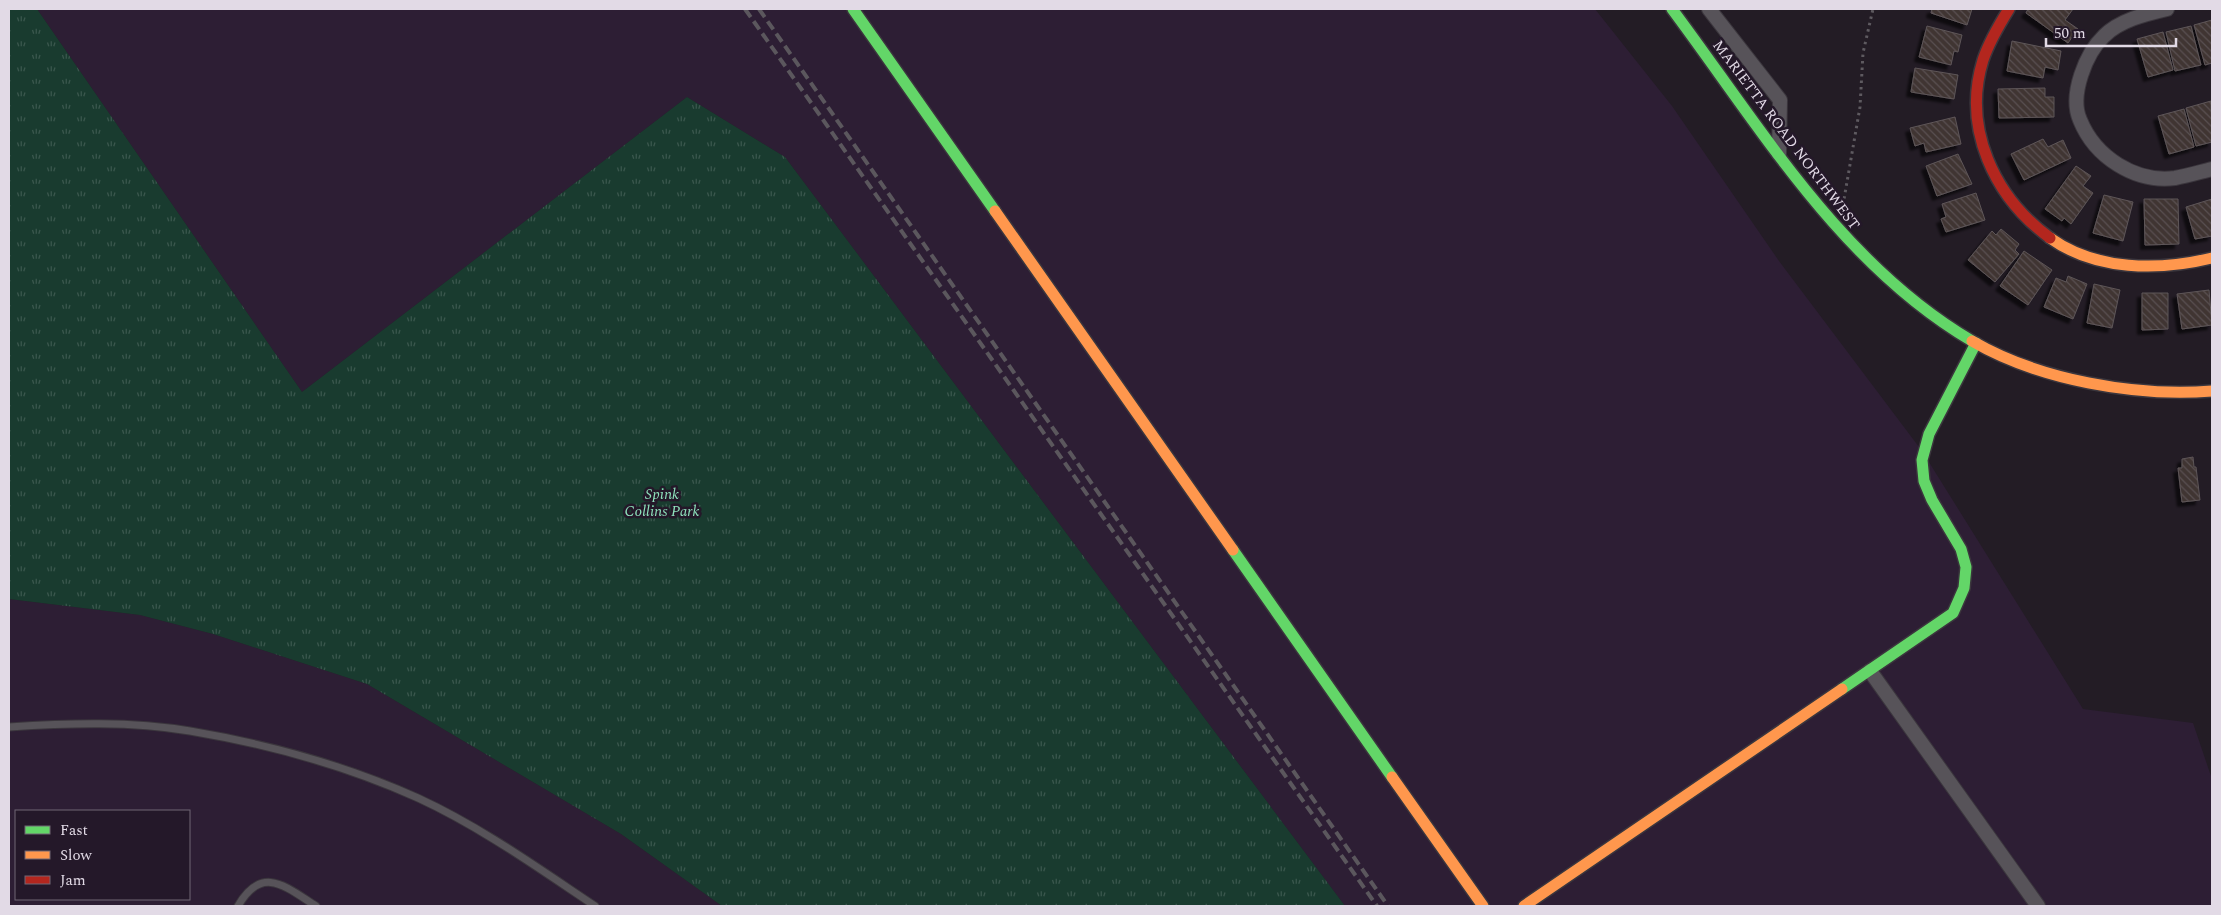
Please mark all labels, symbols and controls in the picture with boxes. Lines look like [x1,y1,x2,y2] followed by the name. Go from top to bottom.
[2046,15,2176,47] scale bar
[2054,22,2086,45] text: 50 m
[1707,35,1865,235] street label: MARIETTA ROAD NORTHWEST
[624,483,700,523] park label: Spink Collins Park
[15,810,190,900] legend
[60,819,88,842] text: Fast
[60,844,92,867] text: Slow
[60,869,86,892] text: Jam

